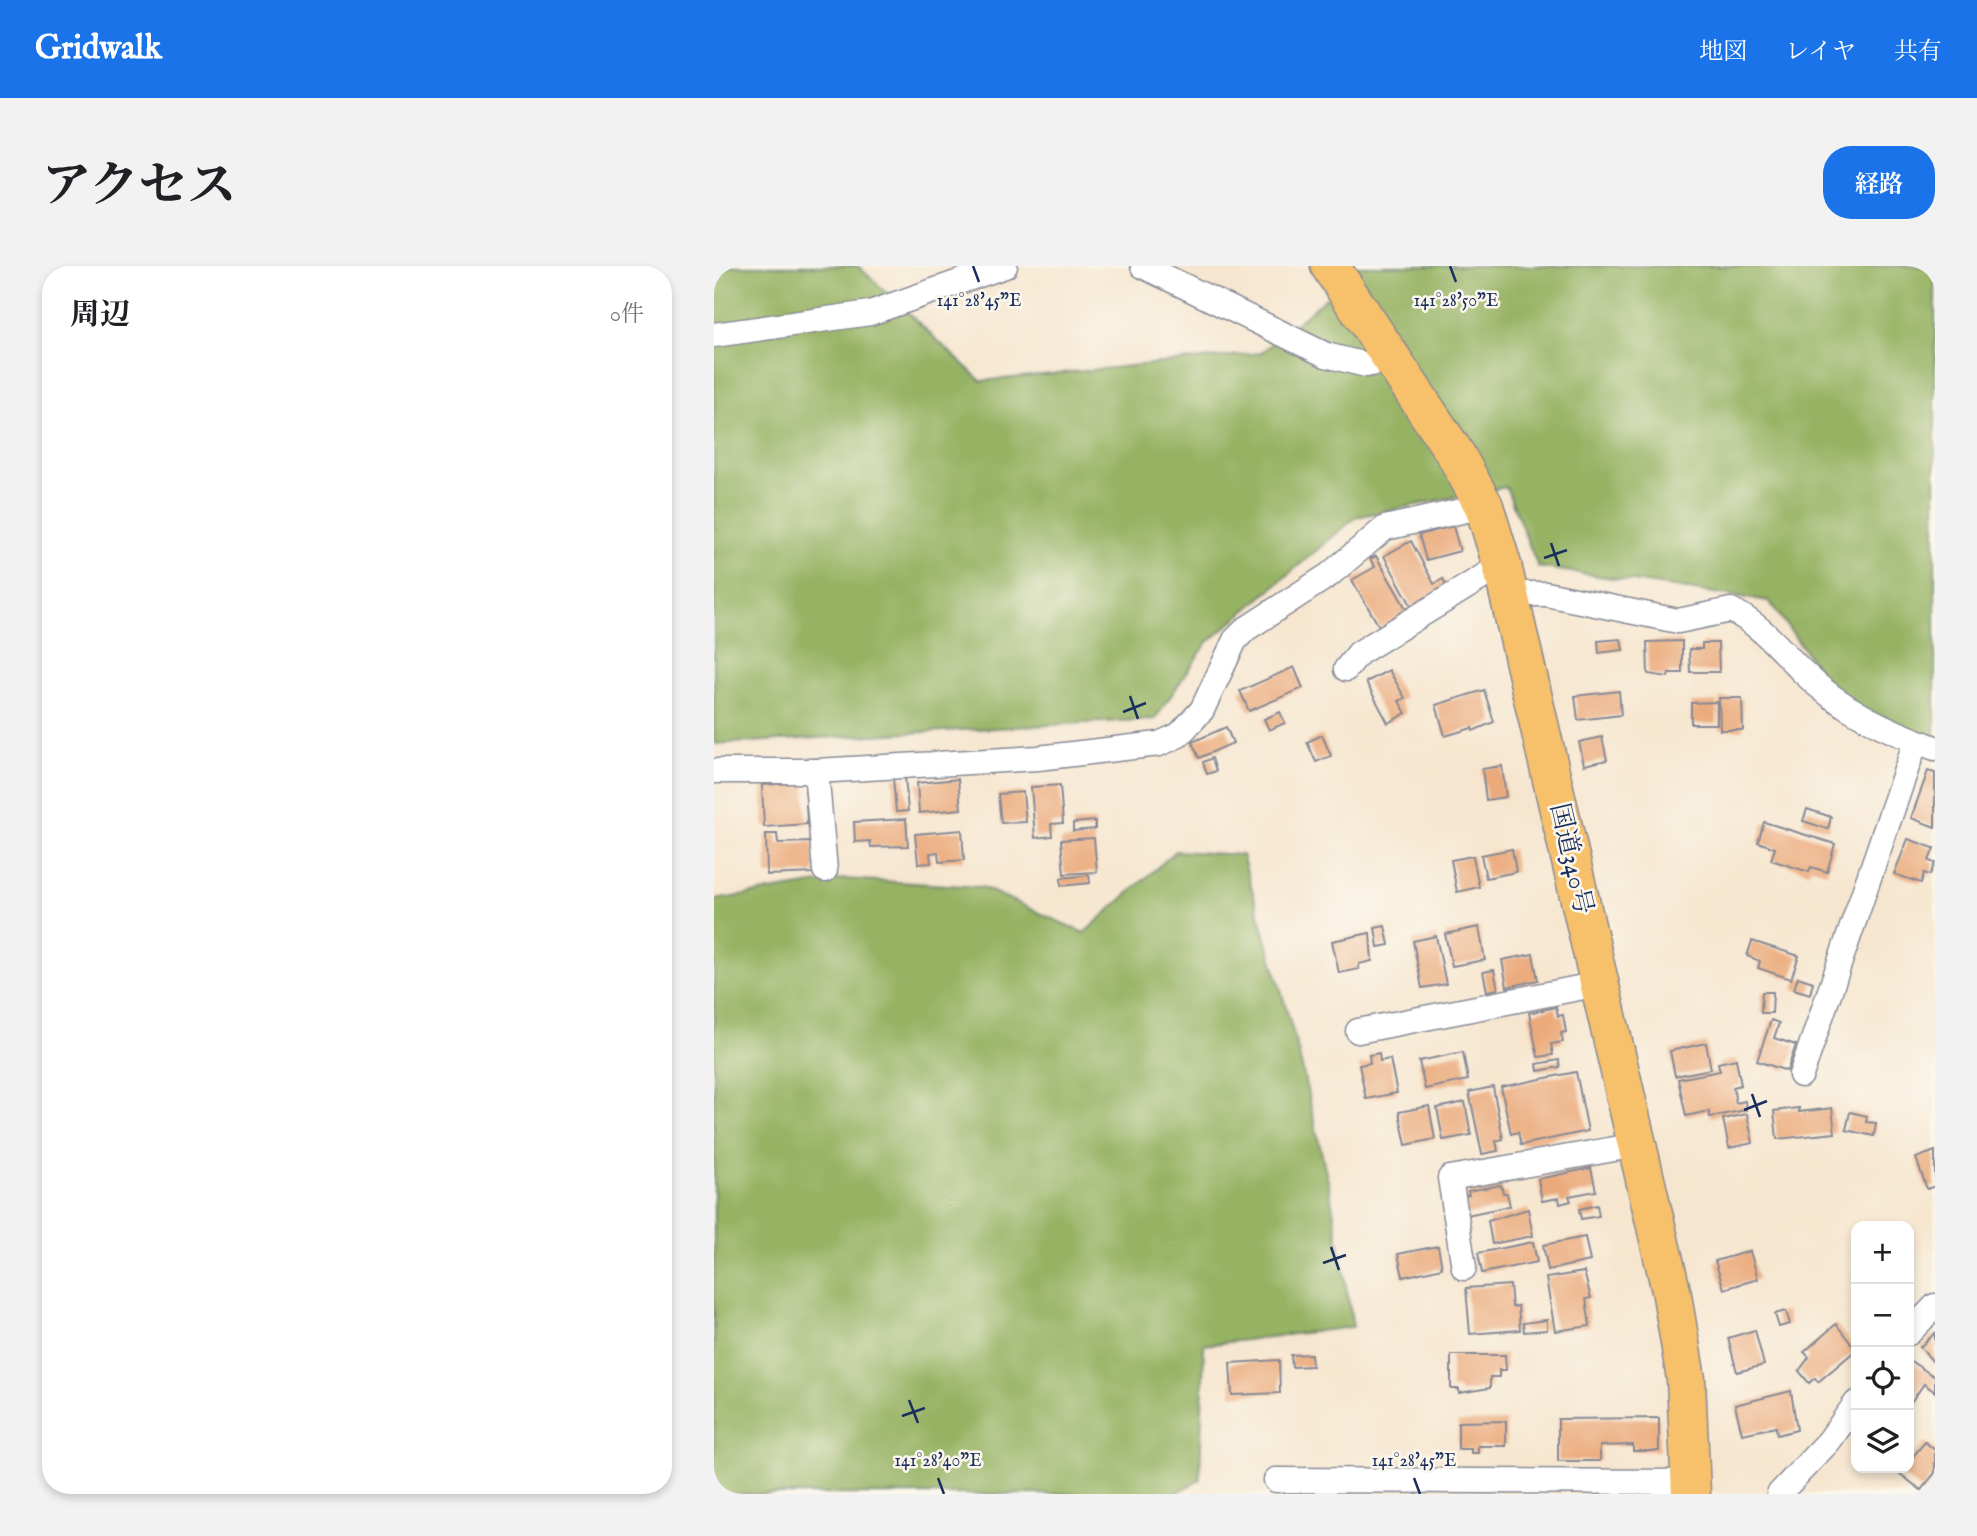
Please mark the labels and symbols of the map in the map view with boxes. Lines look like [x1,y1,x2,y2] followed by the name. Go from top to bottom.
[936,290,1022,313] text: 141°28'45"E
[1413,290,1499,313] text: 141°28'50"E
[1542,800,1600,918] street label: 国道340号
[894,1450,982,1473] text: 141°28'40"E
[1371,1450,1457,1473] text: 141°28'45"E

